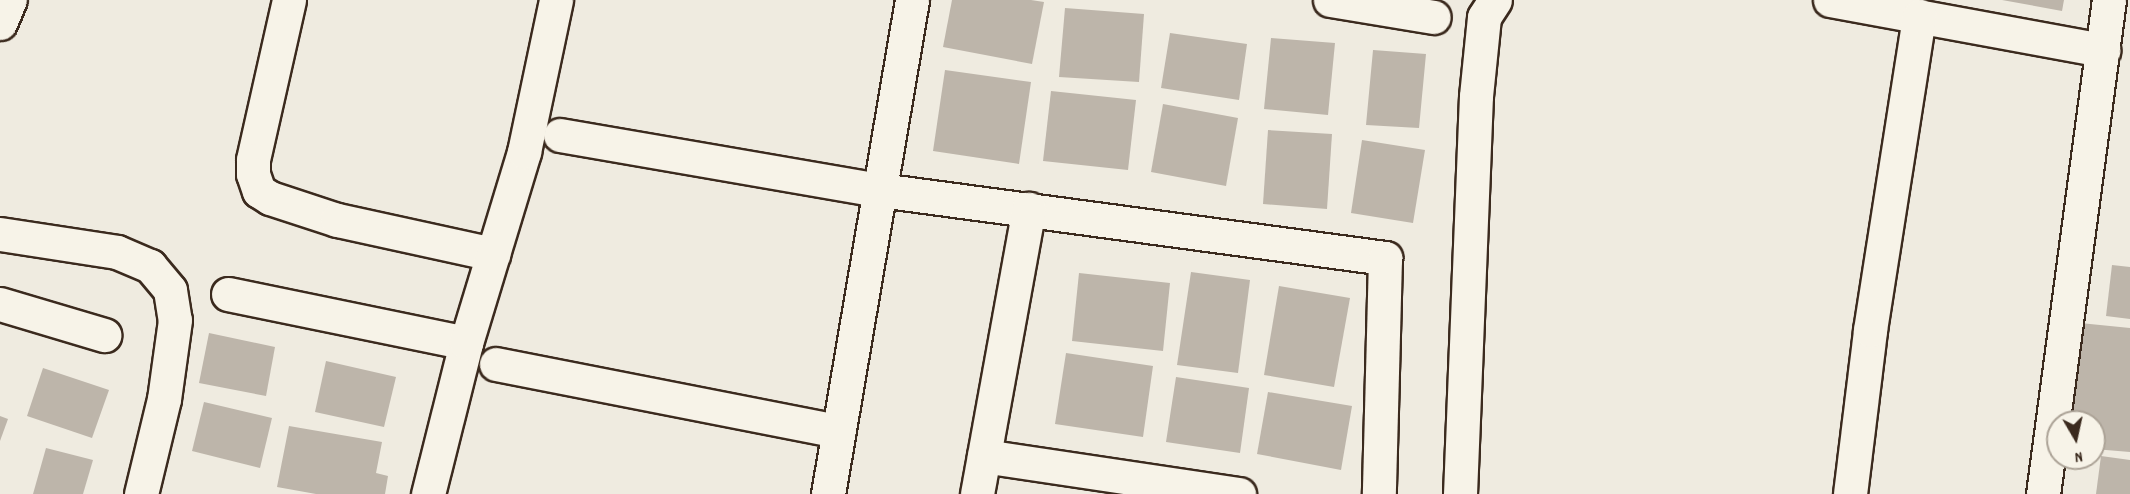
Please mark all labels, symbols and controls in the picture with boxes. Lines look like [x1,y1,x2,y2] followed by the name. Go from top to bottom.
[2046,410,2106,470] north arrow
[2073,444,2084,468] text: N

